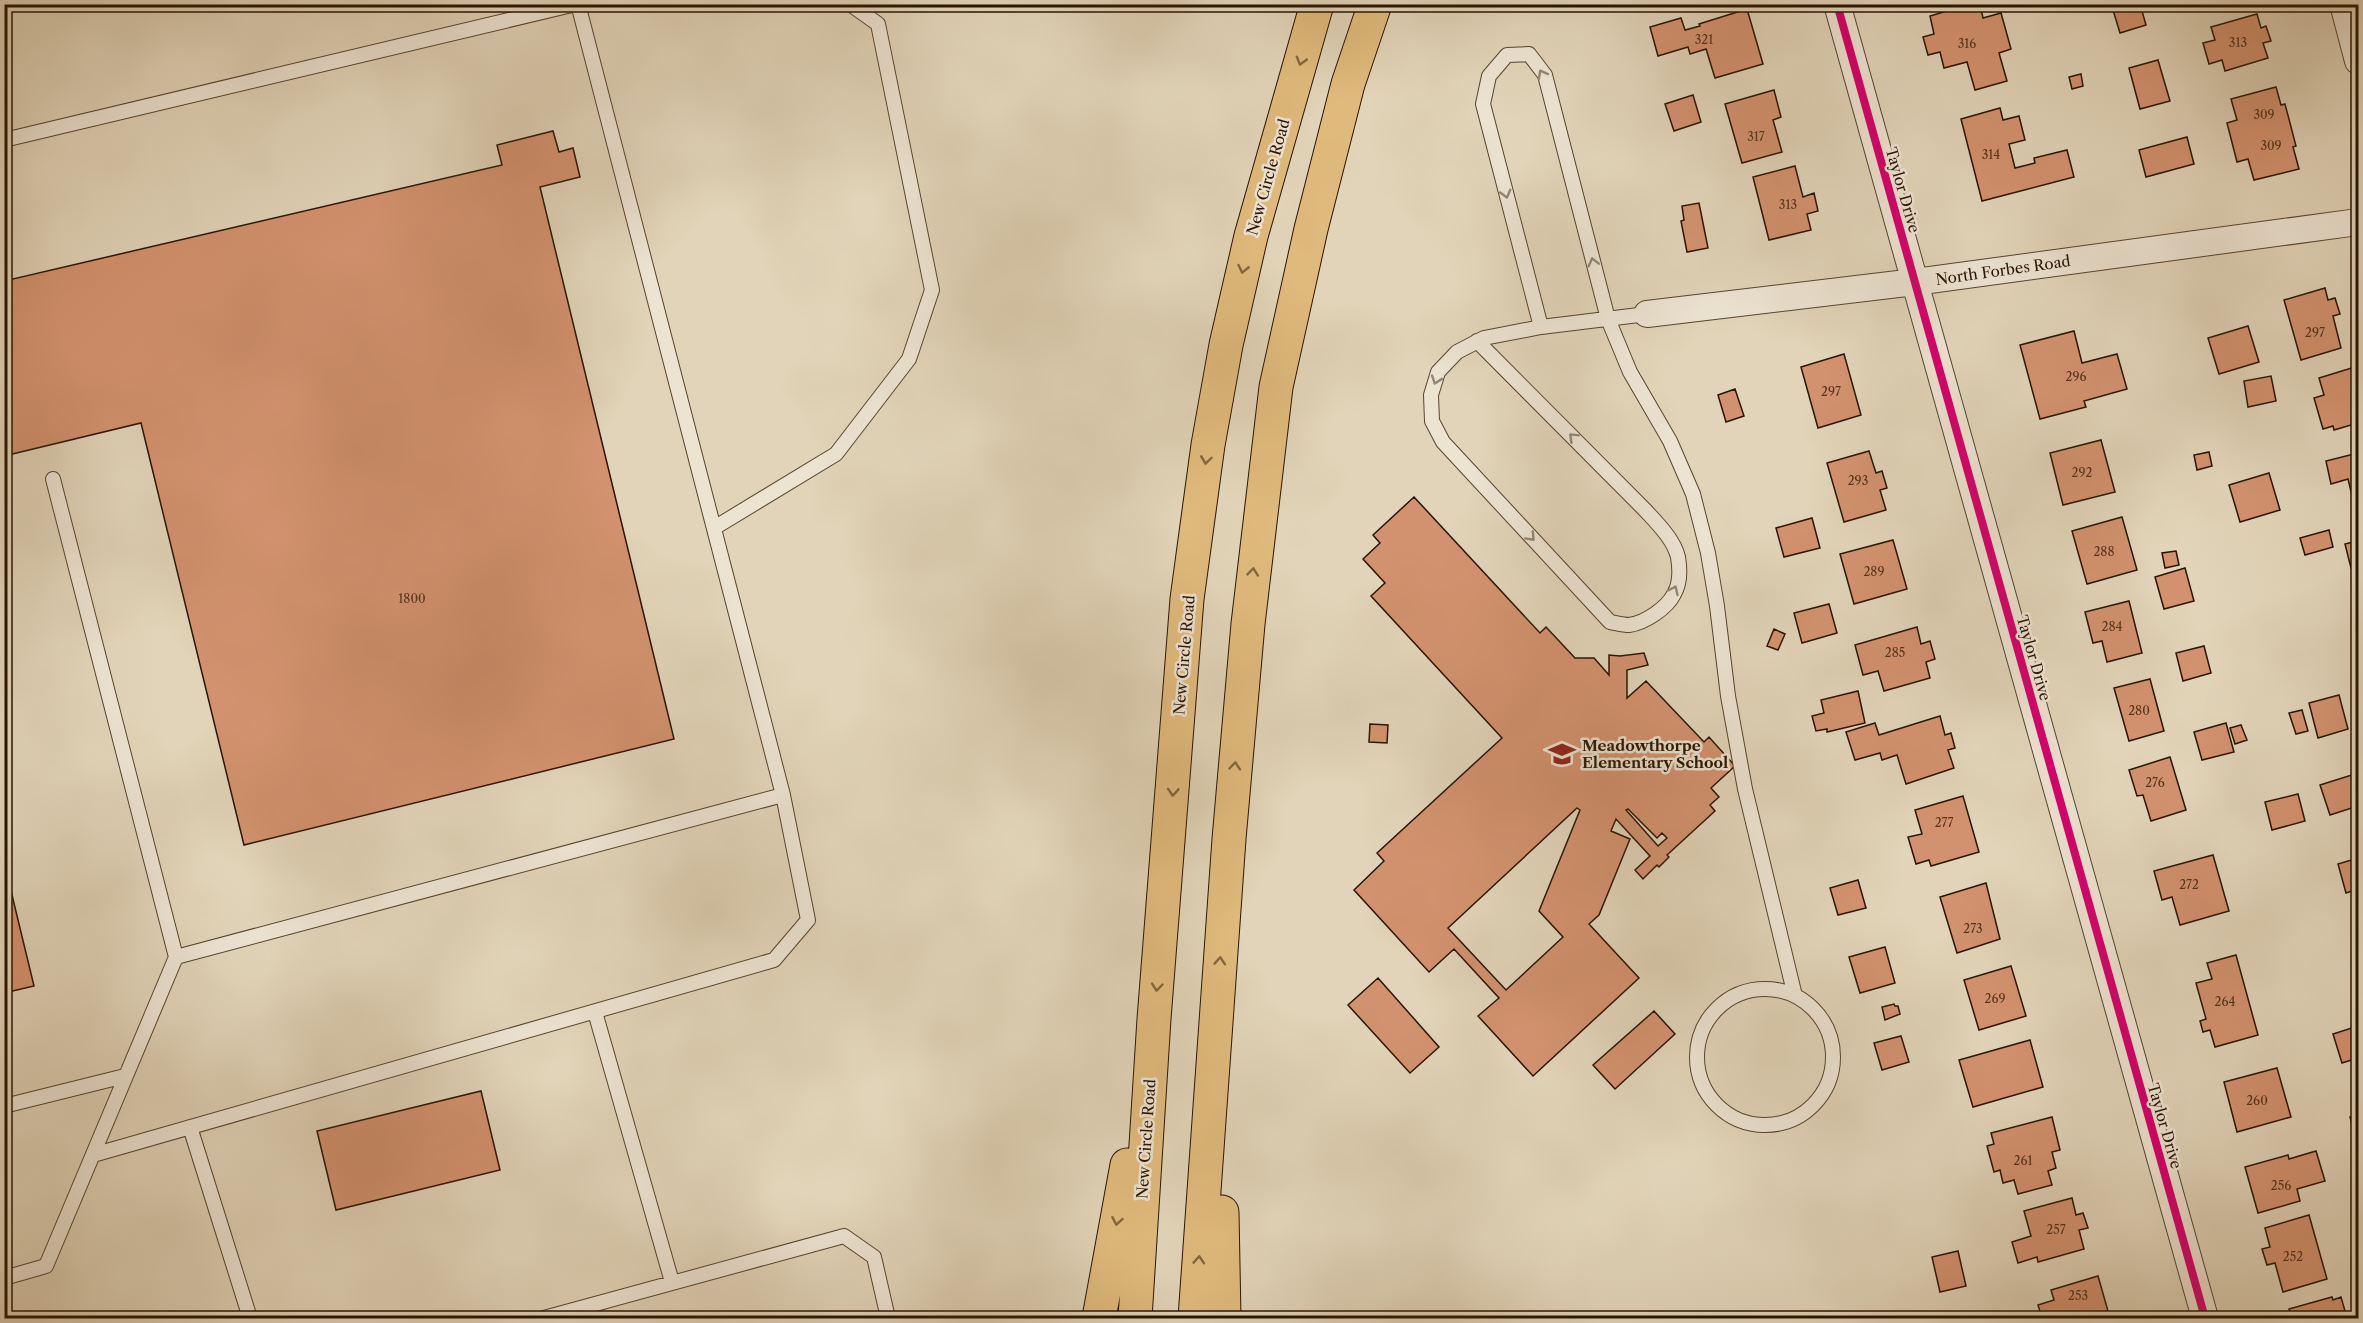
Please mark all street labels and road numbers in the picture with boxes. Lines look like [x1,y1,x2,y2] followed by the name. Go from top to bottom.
[1242,117,1294,237] street label: New Circle Road
[1882,145,1924,235] street label: Taylor Drive
[1934,251,2072,289] street label: North Forbes Road
[1169,594,1199,716] street label: New Circle Road
[2013,613,2055,703] street label: Taylor Drive
[1132,1078,1160,1200] street label: New Circle Road
[2144,1081,2186,1171] street label: Taylor Drive

